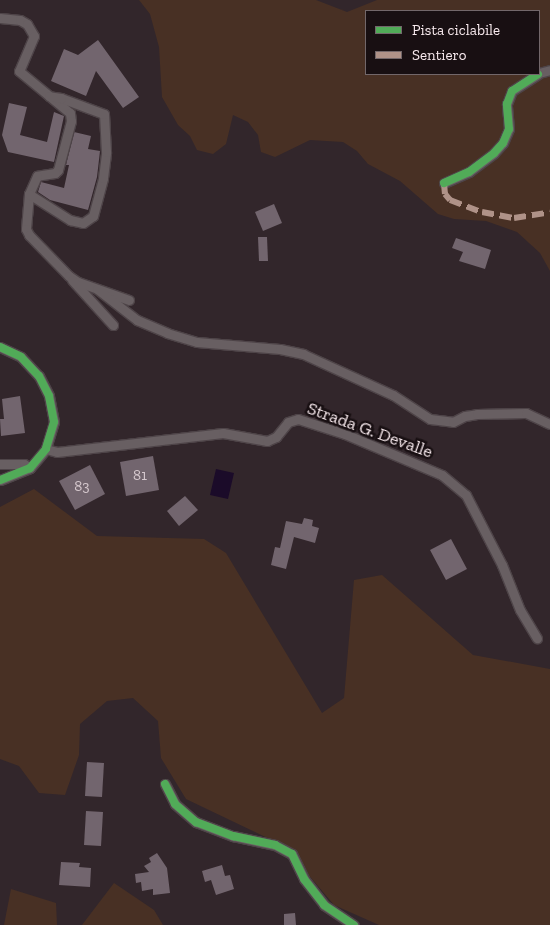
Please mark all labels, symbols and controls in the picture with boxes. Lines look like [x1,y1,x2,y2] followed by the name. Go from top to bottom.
[365,10,540,75] legend
[412,21,500,39] text: Pista ciclabile
[412,46,466,64] text: Sentiero
[304,397,436,463] street label: Strada G. Devalle
[133,467,147,485] house number: 81
[74,478,90,496] house number: 83

